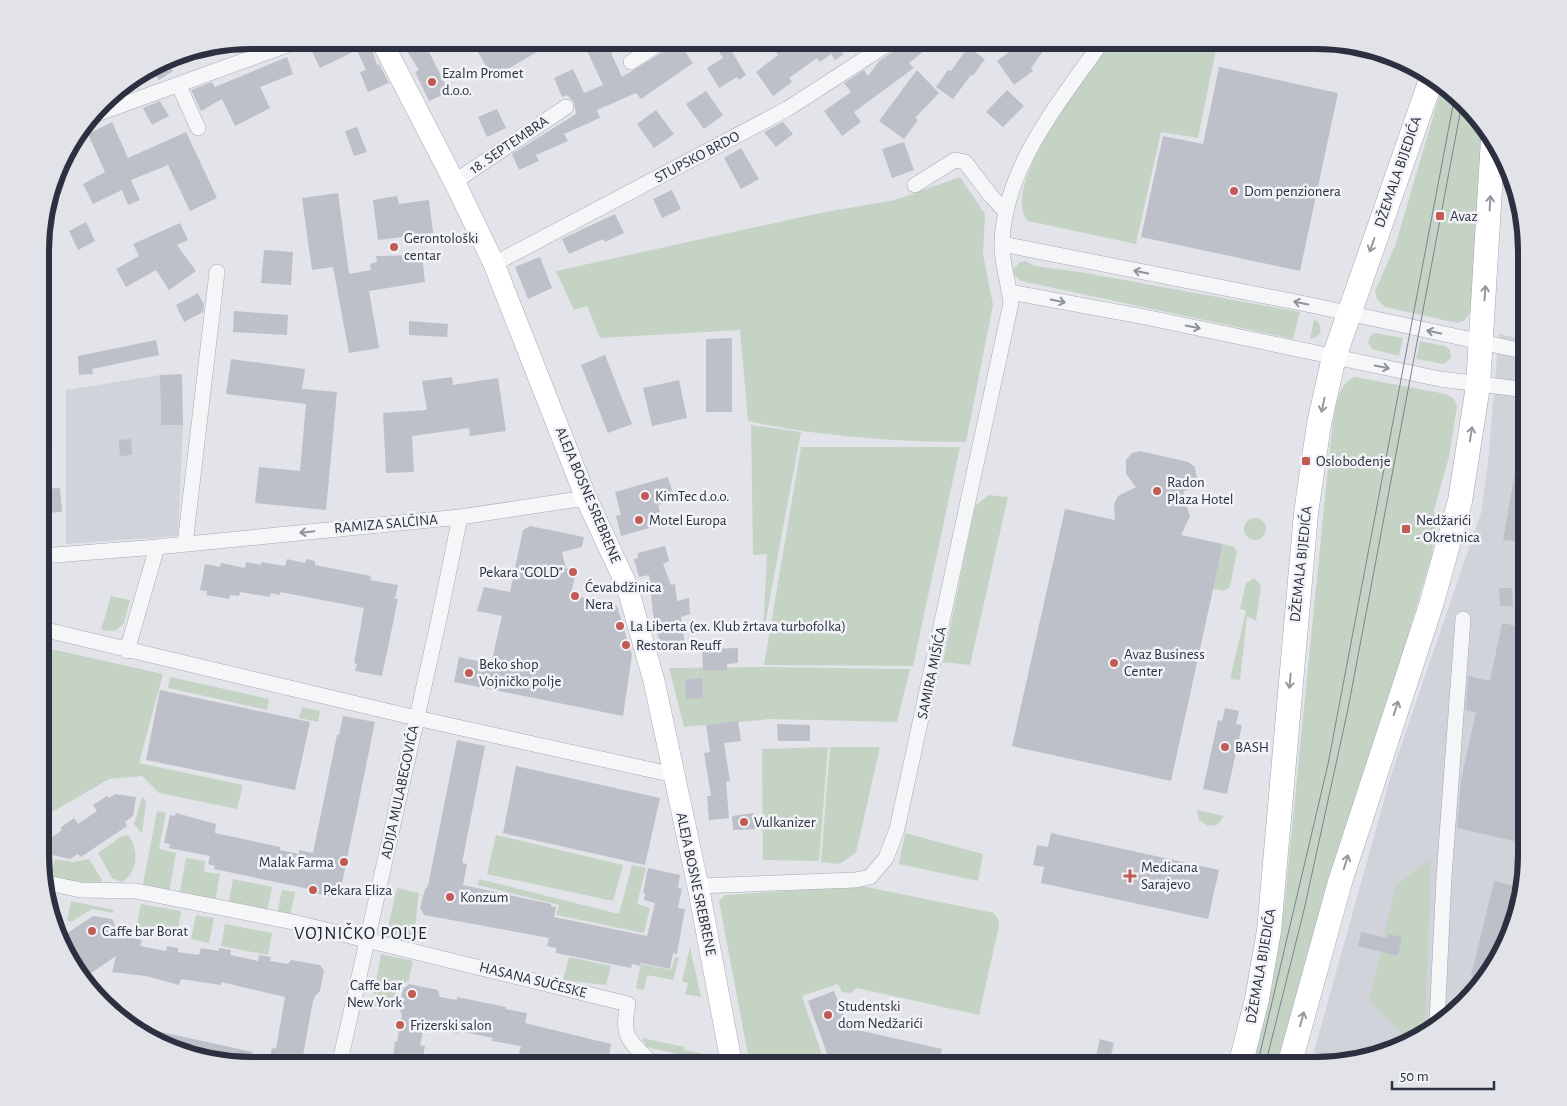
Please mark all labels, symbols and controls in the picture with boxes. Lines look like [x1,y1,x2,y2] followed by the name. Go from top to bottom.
[442,66,524,98] place label: Ezalm Promet d.o.o.
[426,76,438,88] marker: Ezalm Promet d.o.o.
[467,113,551,177] street label: 18. SEPTEMBRA
[1370,113,1424,230] street label: DŽEMALA BIJEDIĆA
[652,128,742,186] street label: STUPSKO BRDO
[1244,184,1341,199] place label: Dom penzionera
[1228,185,1240,197] marker: Dom penzionera
[1485,195,1494,211] one-way arrow
[1450,209,1478,224] place label: Avaz
[1434,210,1446,222] marker: Avaz
[404,231,478,263] place label: Gerontološki centar
[1367,236,1376,252] one-way arrow
[388,241,400,253] marker: Gerontološki centar
[1134,267,1150,276] one-way arrow
[1480,285,1489,301] one-way arrow
[1049,297,1065,306] one-way arrow
[1293,298,1309,307] one-way arrow
[1185,323,1201,333] one-way arrow
[1426,326,1442,336] one-way arrow
[1373,362,1389,372] one-way arrow
[1318,396,1327,412] one-way arrow
[553,425,623,565] street label: ALEJA BOSNE SREBRENE
[1466,427,1476,443] one-way arrow
[1316,454,1391,469] place label: Oslobođenje
[1300,455,1312,467] marker: Oslobođenje
[1167,475,1234,507] place label: Radon Plaza Hotel
[1151,485,1163,497] marker: Radon Plaza Hotel
[655,489,729,504] place label: KimTec d.o.o.
[639,490,651,502] marker: KimTec d.o.o.
[1285,505,1315,623] street label: DŽEMALA BIJEDIĆA
[333,511,439,536] street label: RAMIZA SALČINA
[649,513,727,528] place label: Motel Europa
[1416,513,1480,545] place label: Nedžarići - Okretnica
[633,514,645,526] marker: Motel Europa
[1400,523,1412,535] marker: Nedžarići - Okretnica
[299,527,315,537] one-way arrow
[479,565,563,580] place label: Pekara "GOLD"
[567,566,579,578] marker: Pekara "GOLD"
[585,578,662,612] place label: Ćevabdžinica Nera
[569,590,581,602] marker: Ćevabdžinica Nera
[630,619,846,634] place label: La Liberta (ex. Klub žrtava turbofolka)
[614,620,626,632] marker: La Liberta (ex. Klub žrtava turbofolka)
[913,625,949,721] street label: SAMIRA MIŠIĆA
[636,638,722,653] place label: Restoran Reuff
[620,639,632,651] marker: Restoran Reuff
[1124,647,1205,679] place label: Avaz Business Center
[479,657,561,689] place label: Beko shop Vojničko polje
[1108,657,1120,669] marker: Avaz Business Center
[463,667,475,679] marker: Beko shop Vojničko polje
[1285,672,1295,688] one-way arrow
[1392,701,1401,716] one-way arrow
[377,723,422,860] street label: ADIJA MULABEGOVIĆA
[1235,740,1269,755] place label: BASH
[1219,741,1231,753] marker: BASH
[673,811,719,957] street label: ALEJA BOSNE SREBRENE
[754,815,816,830] place label: Vulkanizer
[738,816,750,828] marker: Vulkanizer
[259,855,334,870] place label: Malak Farma
[1341,855,1351,871] one-way arrow
[338,856,350,868] marker: Malak Farma
[1141,860,1198,892] place label: Medicana Sarajevo
[1123,869,1137,883] marker: Medicana Sarajevo
[323,883,392,898] place label: Pekara Eliza
[307,884,319,896] marker: Pekara Eliza
[460,890,509,905] place label: Konzum
[444,891,456,903] marker: Konzum
[1242,907,1279,1025] street label: DŽEMALA BIJEDIĆA
[294,922,428,943] district label: VOJNIČKO POLJE
[102,924,188,939] place label: Caffe bar Borat
[86,925,98,937] marker: Caffe bar Borat
[478,958,588,1001] street label: HASANA SUČESKE
[347,978,402,1010] place label: Caffe bar New York
[406,988,418,1000] marker: Caffe bar New York
[838,999,923,1031] place label: Studentski dom Nedžarići
[822,1009,834,1021] marker: Studentski dom Nedžarići
[1298,1011,1307,1027] one-way arrow
[410,1018,492,1033] place label: Frizerski salon
[394,1019,406,1031] marker: Frizerski salon
[1392,1058,1494,1090] scale bar
[1400,1069,1429,1084] text: 50 m

